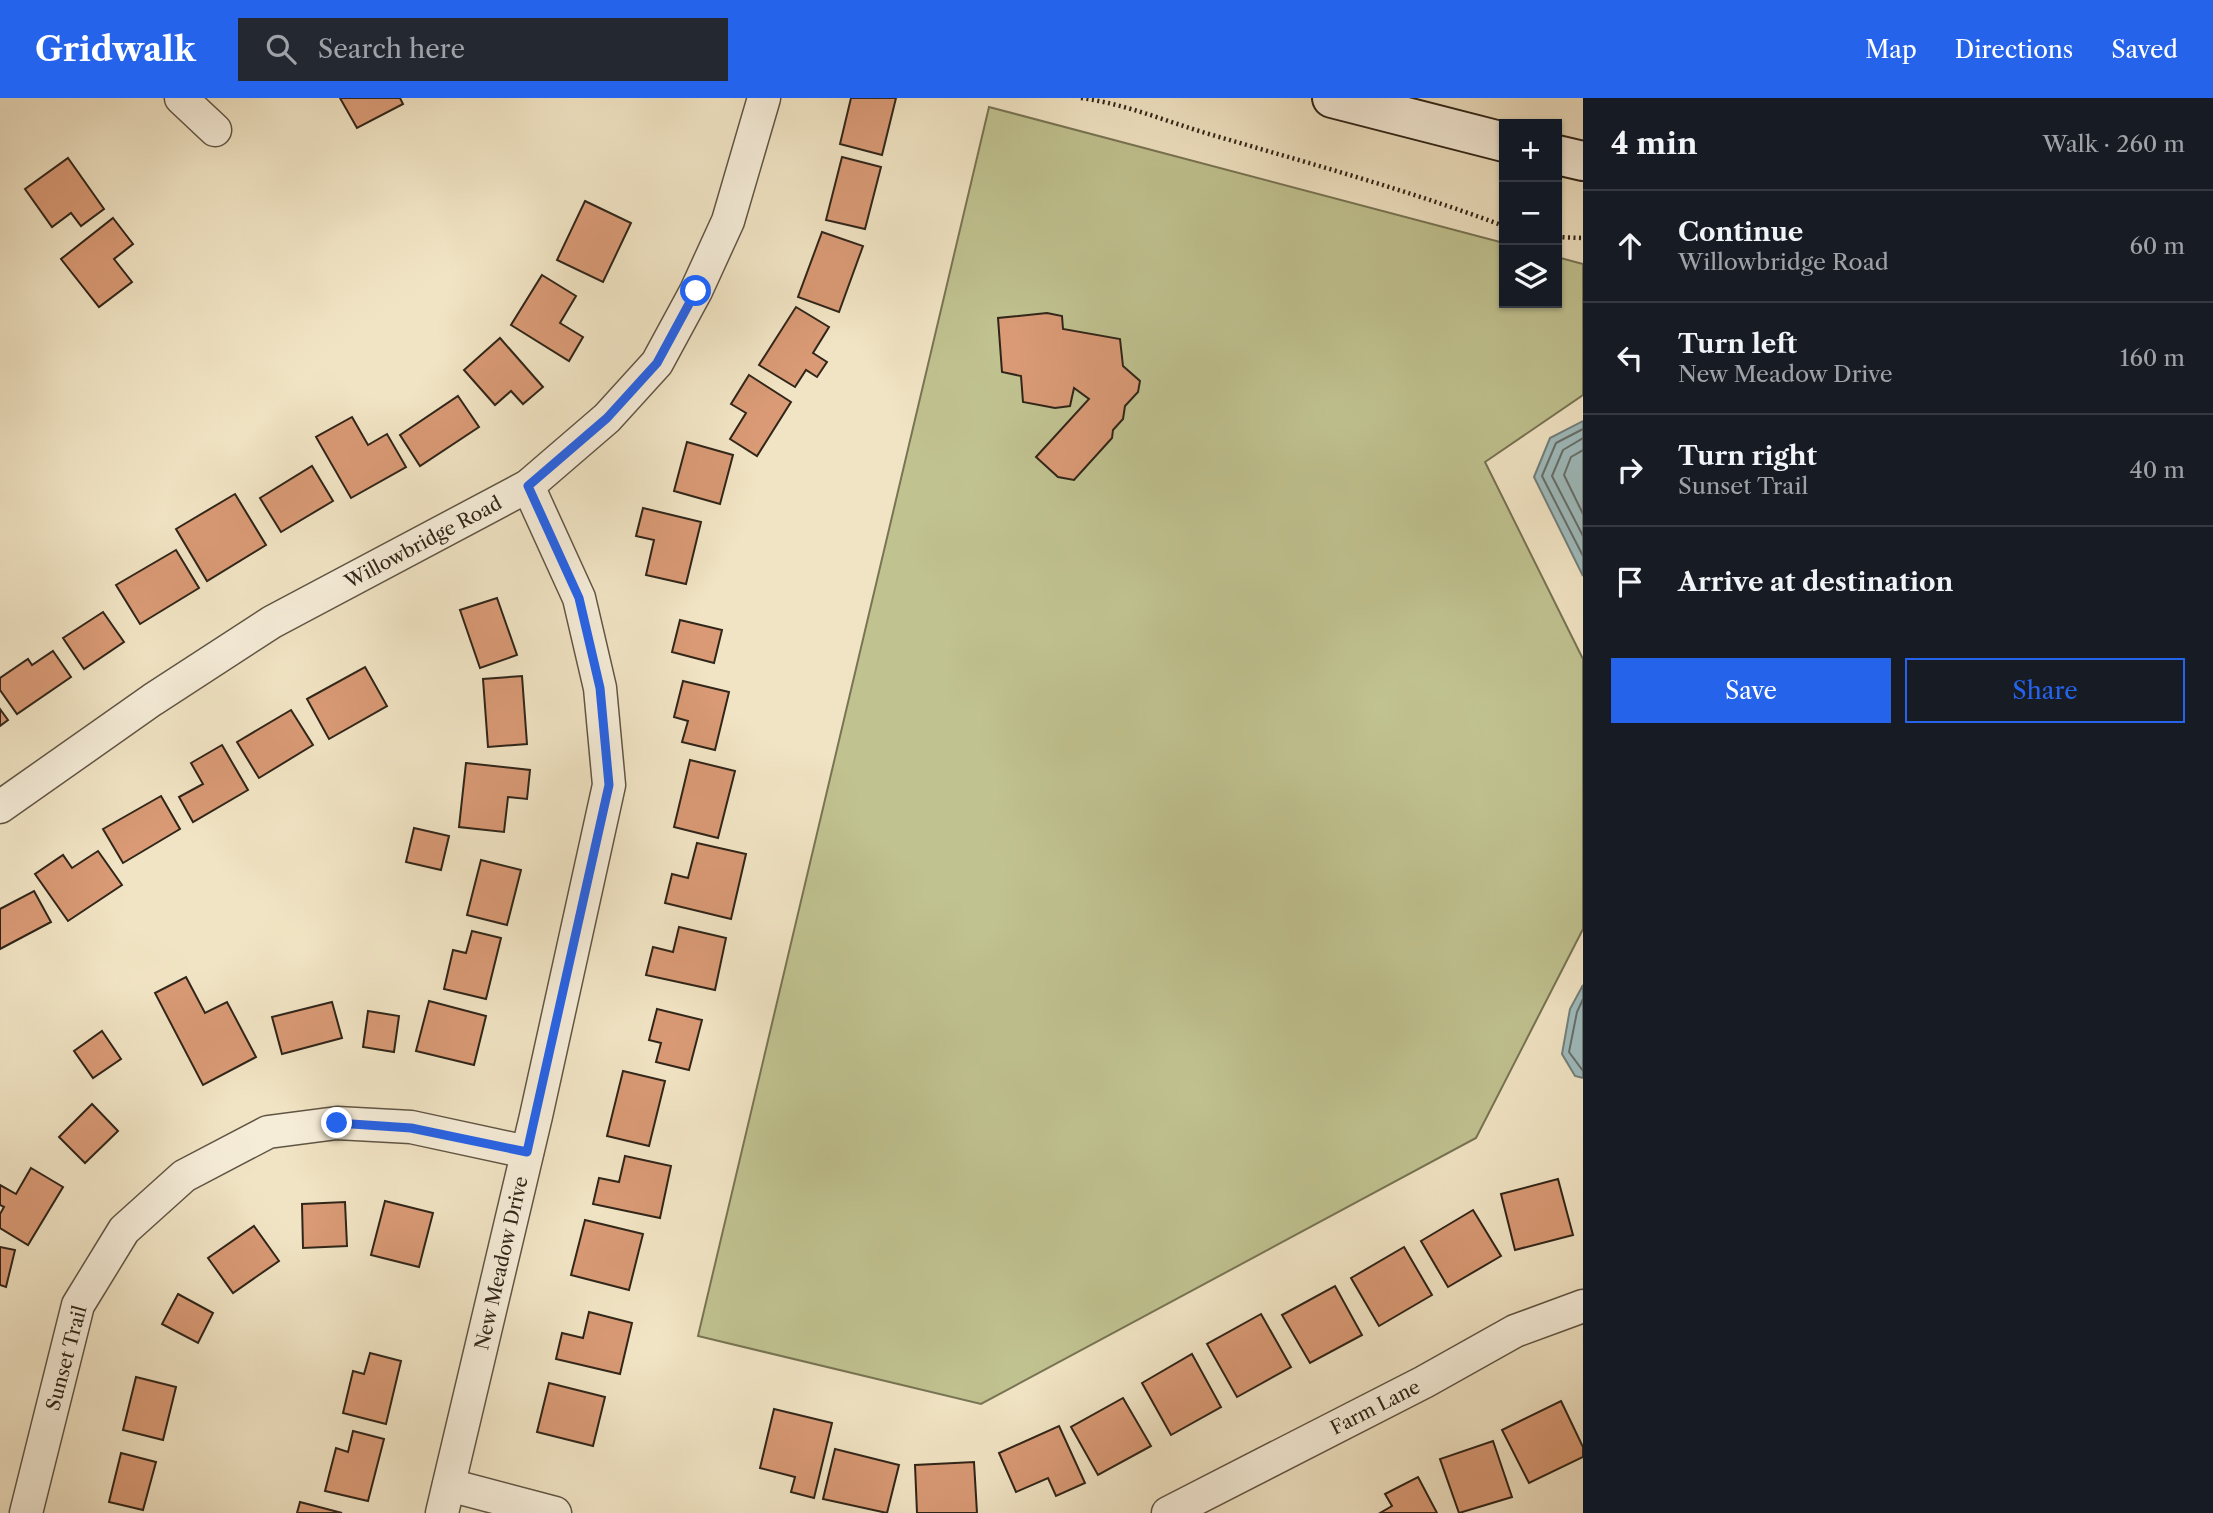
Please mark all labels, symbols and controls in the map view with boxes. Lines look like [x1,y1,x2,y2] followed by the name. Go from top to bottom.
[238,18,728,81] search box
[35,29,196,70] text: Gridwalk
[262,30,300,68] icon: search
[318,33,465,65] text: Search here
[1865,35,1917,64] text: Map
[1955,35,2073,64] text: Directions
[2111,35,2178,64] text: Saved
[1499,119,1562,308] map controls
[1499,119,1562,182] button: +
[1611,125,1697,162] text: 4 min
[2043,130,2185,158] text: Walk · 260 m
[1499,182,1562,245] button: −
[1678,216,1803,248] text: Continue
[1611,227,1649,265] icon: ahead
[2129,232,2185,260] text: 60 m
[1499,245,1562,308] button: layers
[1678,248,1889,276] text: Willowbridge Road
[680,275,711,306] route start
[1678,328,1797,360] text: Turn left
[1611,339,1649,377] icon: left
[2120,344,2185,372] text: 160 m
[1678,360,1893,388] text: New Meadow Drive
[1678,440,1817,472] text: Turn right
[1611,451,1649,489] icon: right
[2130,456,2185,484] text: 40 m
[1678,472,1808,500] text: Sunset Trail
[340,491,506,594] street label: Willowbridge Road
[1611,563,1649,601] icon: arrive
[1678,566,1953,598] text: Arrive at destination
[1611,658,1891,723] button: Save
[1905,658,2185,723] button: Share
[321,1107,352,1138] route end
[470,1174,533,1352] street label: New Meadow Drive
[41,1303,92,1413] street label: Sunset Trail
[1327,1375,1424,1440] street label: Farm Lane

